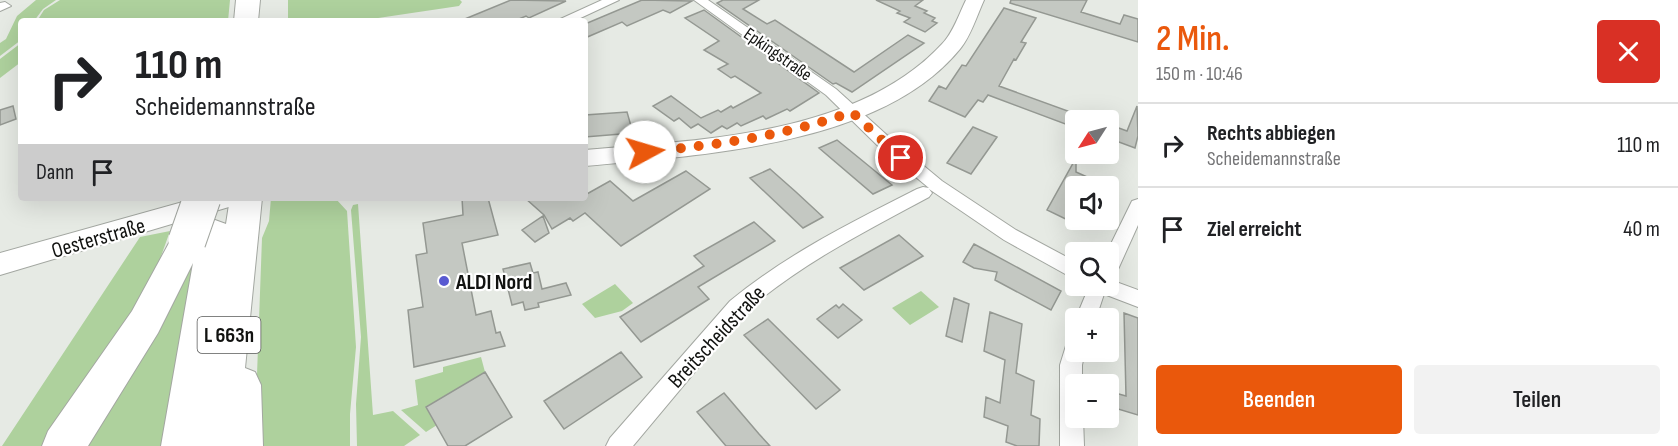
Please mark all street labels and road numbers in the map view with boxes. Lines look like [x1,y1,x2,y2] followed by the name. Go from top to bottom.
[740,23,816,86] street label: Epkingstraße
[49,212,148,265] street label: Oesterstraße
[663,280,772,394] street label: Breitscheidstraße
[198,317,260,353] road number: L 663n

